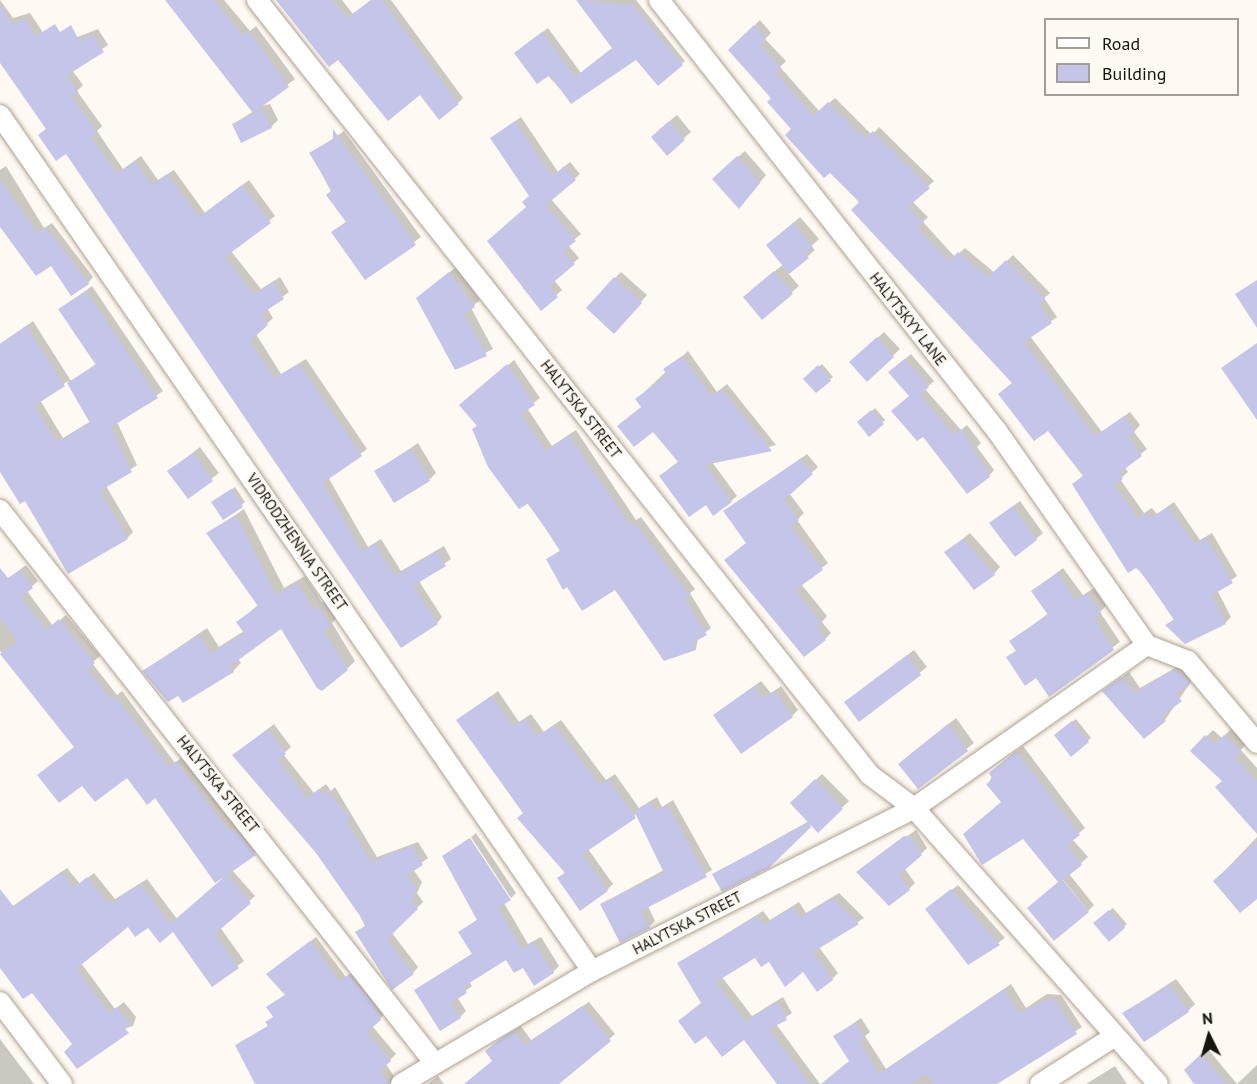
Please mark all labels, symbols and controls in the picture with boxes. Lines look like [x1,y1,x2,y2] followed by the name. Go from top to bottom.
[1044,18,1239,96] legend
[1102,32,1140,55] text: Road
[1102,62,1166,85] text: Building
[866,269,950,369] street label: HALYTSKYY LANE
[537,356,625,462] street label: HALYTSKA STREET
[243,470,351,614] street label: VIDRODZHENNIA STREET
[173,731,263,837] street label: HALYTSKA STREET
[629,888,745,958] street label: HALYTSKA STREET
[1179,1006,1239,1066] north arrow
[1201,1008,1214,1028] text: N

